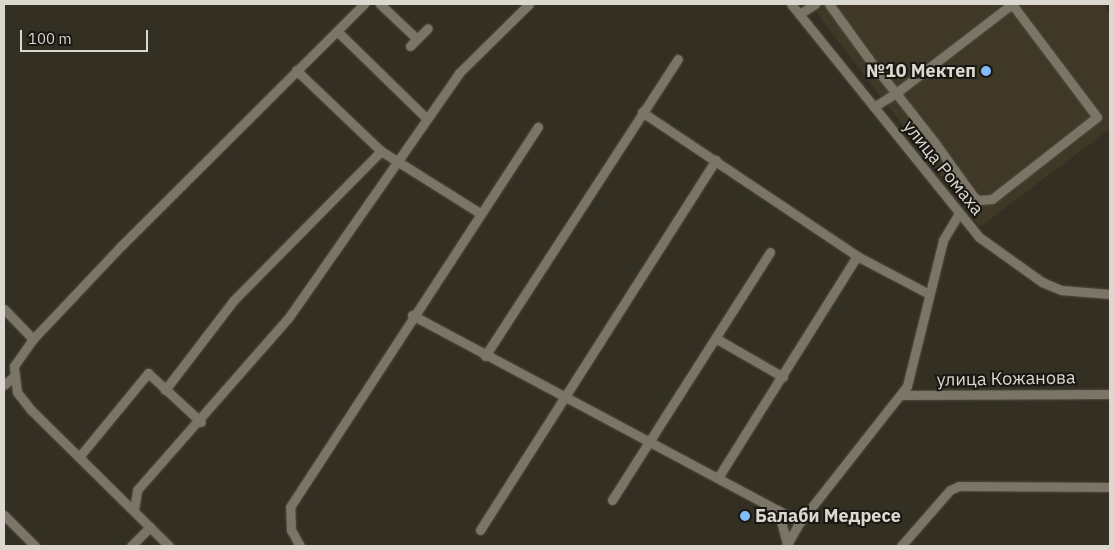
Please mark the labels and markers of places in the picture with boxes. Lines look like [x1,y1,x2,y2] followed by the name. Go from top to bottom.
[866,60,976,82] place label: №10 Мектеп
[980,65,992,77] marker: №10 Мектеп
[755,505,901,527] place label: Балаби Медресе
[739,510,751,522] marker: Балаби Медресе

